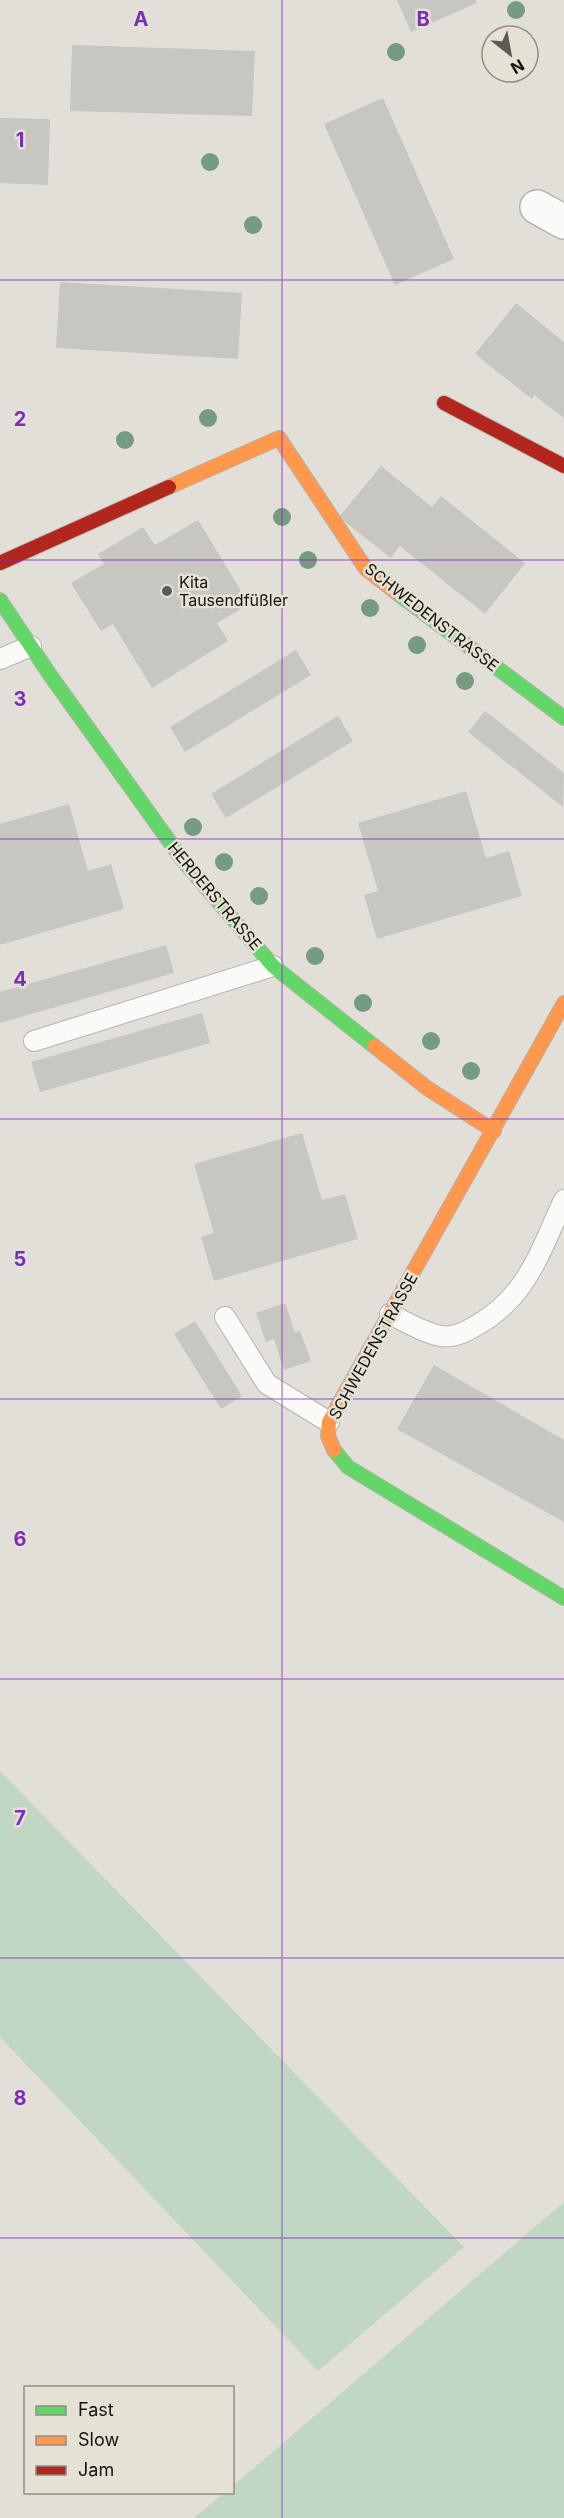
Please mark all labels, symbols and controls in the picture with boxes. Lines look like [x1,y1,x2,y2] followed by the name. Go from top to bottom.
[134,7,149,31] text: A
[416,7,430,31] text: B
[480,24,540,84] north arrow
[507,55,528,79] text: N
[16,128,24,152] text: 1
[14,407,26,431] text: 2
[361,558,503,676] street label: SCHWEDENSTRASSE
[179,572,288,610] place label: Kita Tausendfüßler
[160,584,174,598] marker: Kita Tausendfüßler
[14,687,26,711] text: 3
[164,838,266,954] street label: HERDERSTRASSE
[13,967,27,991] text: 4
[14,1247,26,1271] text: 5
[324,1269,422,1423] street label: SCHWEDENSTRASSE
[14,1527,27,1551] text: 6
[14,1806,26,1830] text: 7
[13,2086,27,2110] text: 8
[24,2386,234,2494] legend
[78,2399,114,2420] text: Fast
[78,2429,119,2450] text: Slow
[78,2459,114,2480] text: Jam

